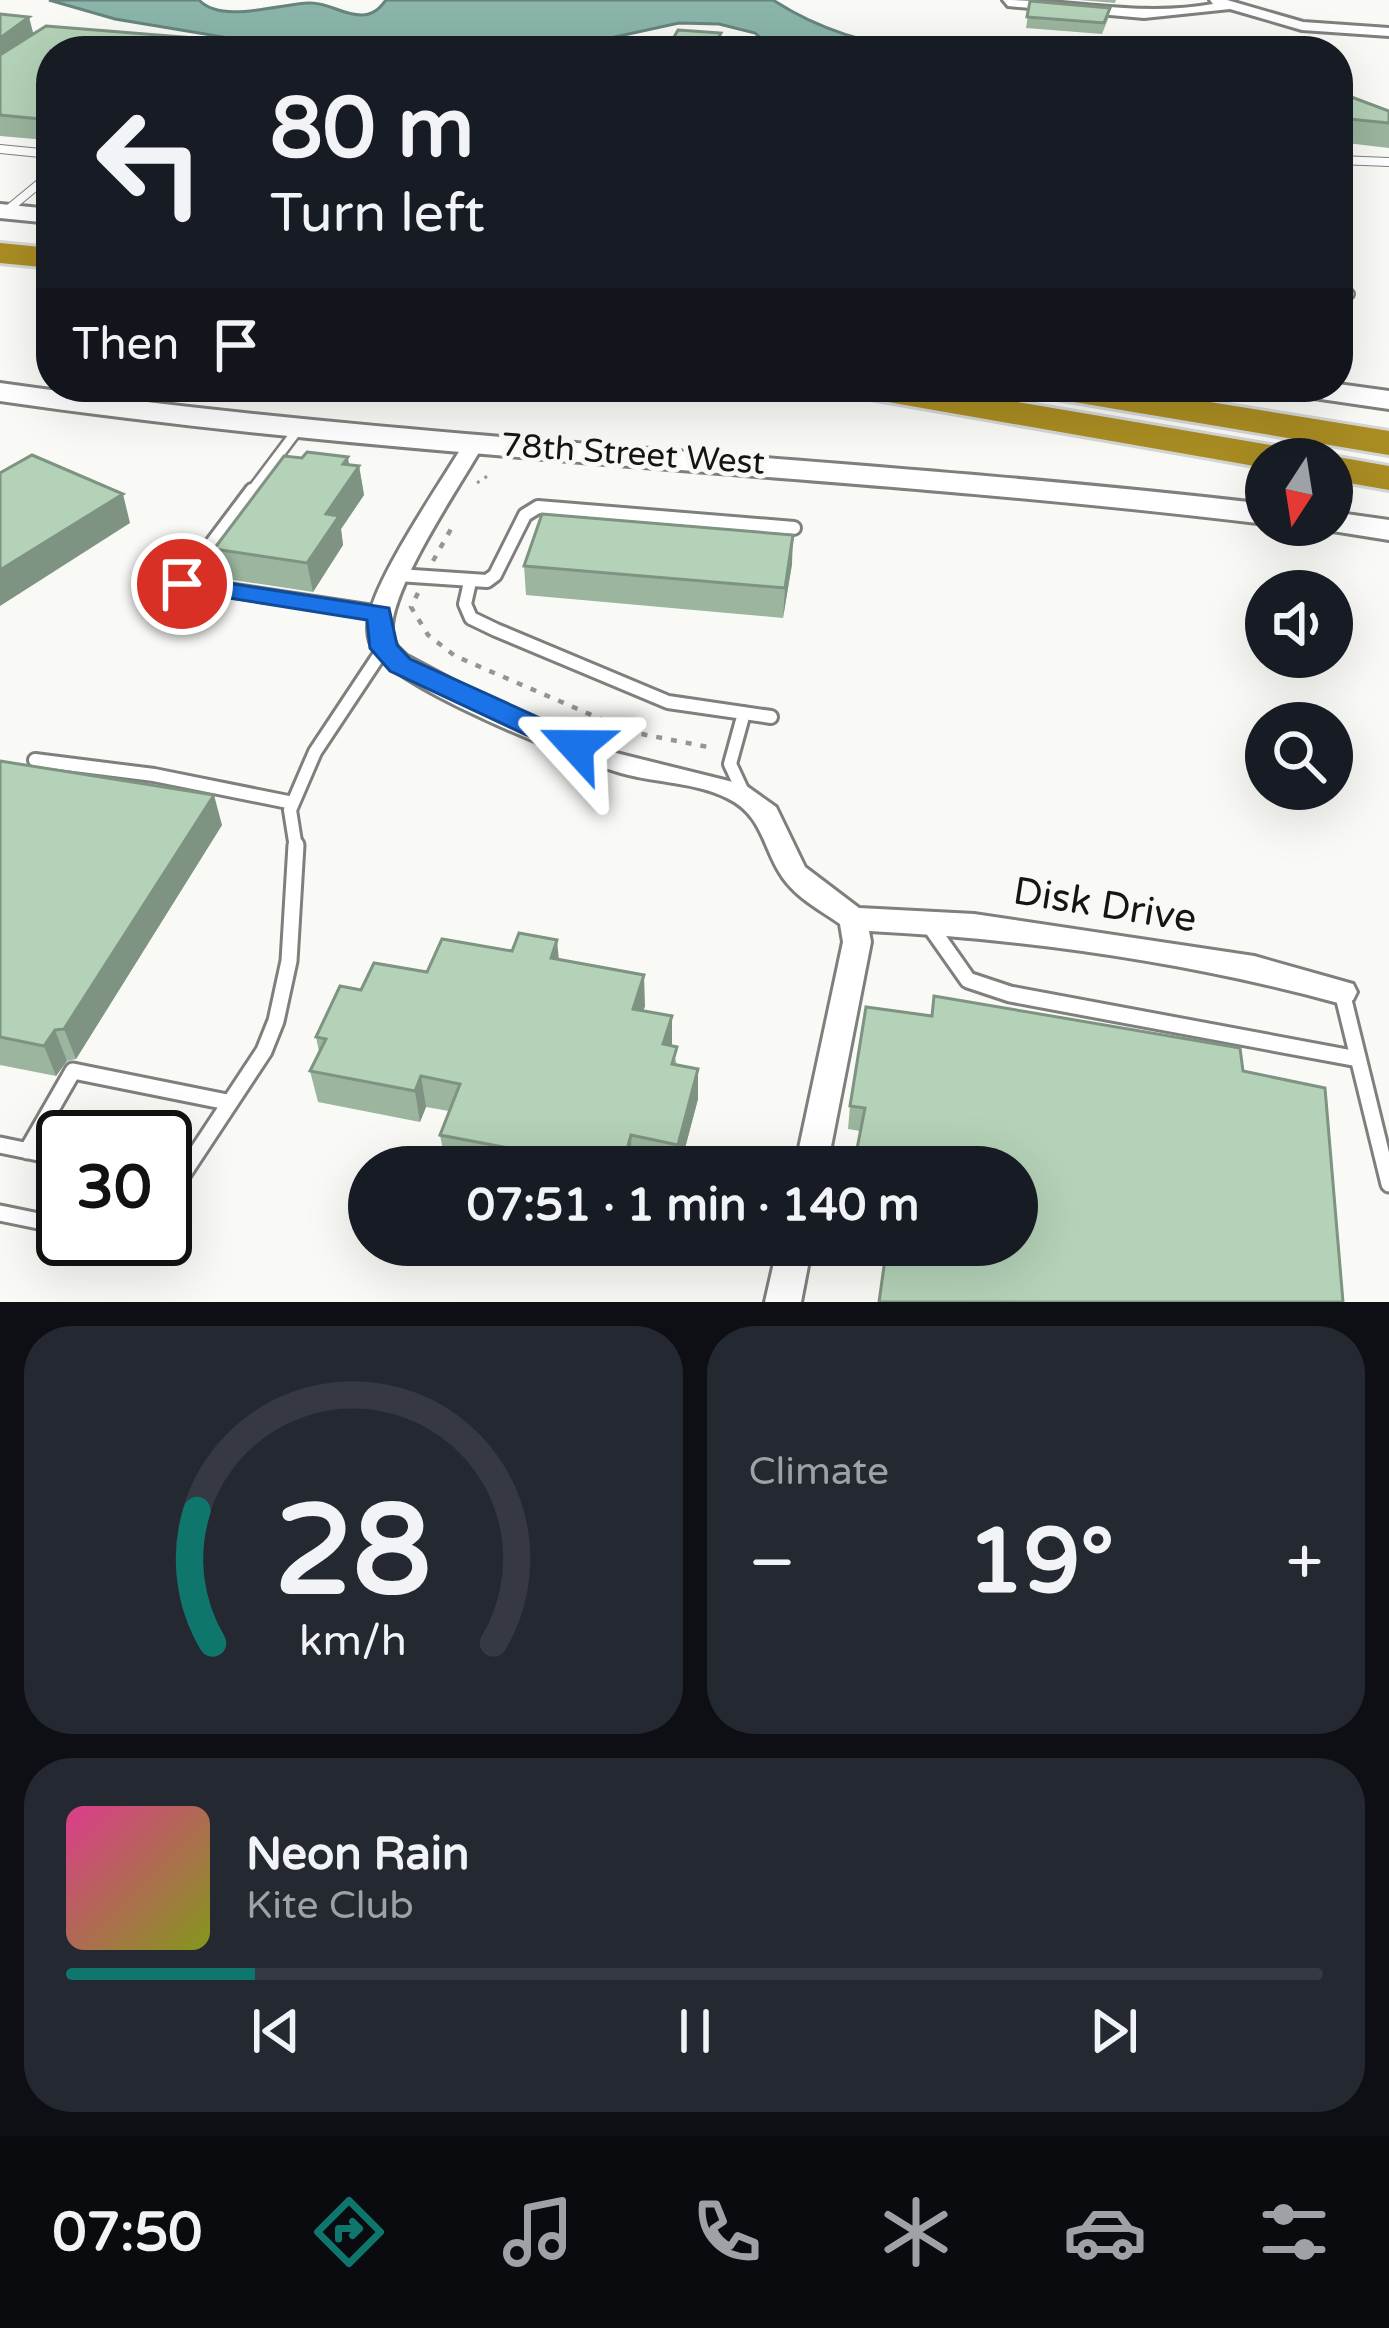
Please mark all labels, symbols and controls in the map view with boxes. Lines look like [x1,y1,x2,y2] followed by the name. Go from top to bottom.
[270,79,474,180] text: 80 m
[72,84,228,240] icon: left
[270,181,485,246] text: Turn left
[203,312,269,378] icon: arrive
[72,318,179,372] text: Then
[500,425,766,483] street label: 78th Street West
[1245,438,1353,546] north arrow
[1245,438,1353,810] map controls
[131,533,233,635] pin
[149,551,215,617] icon: arrive
[1245,570,1353,678] button: sound
[513,683,639,809] position arrow
[1245,702,1353,810] button: search
[1010,867,1200,943] street label: Disk Drive
[36,1110,192,1266] speed limit sign: 30
[467,1179,919,1233] text: 07:51 · 1 min · 140 m
[749,1448,889,1495] text: Climate
[275,1477,432,1628] text: 28
[967,1508,1114,1617] text: 19°
[749,1523,796,1603] text: −
[1286,1523,1323,1603] text: +
[299,1616,407,1667] text: km/h
[246,1828,469,1882] text: Neon Rain
[246,1882,414,1929] text: Kite Club
[243,1998,309,2064] icon: previous
[662,1998,728,2064] icon: pause
[1081,1998,1147,2064] icon: next
[307,2190,391,2274] icon: directions
[496,2190,580,2274] icon: music
[685,2190,769,2274] icon: phone
[874,2190,958,2274] icon: climate
[1063,2190,1147,2274] icon: car
[1252,2190,1336,2274] icon: filters
[53,2200,202,2265] text: 07:50

